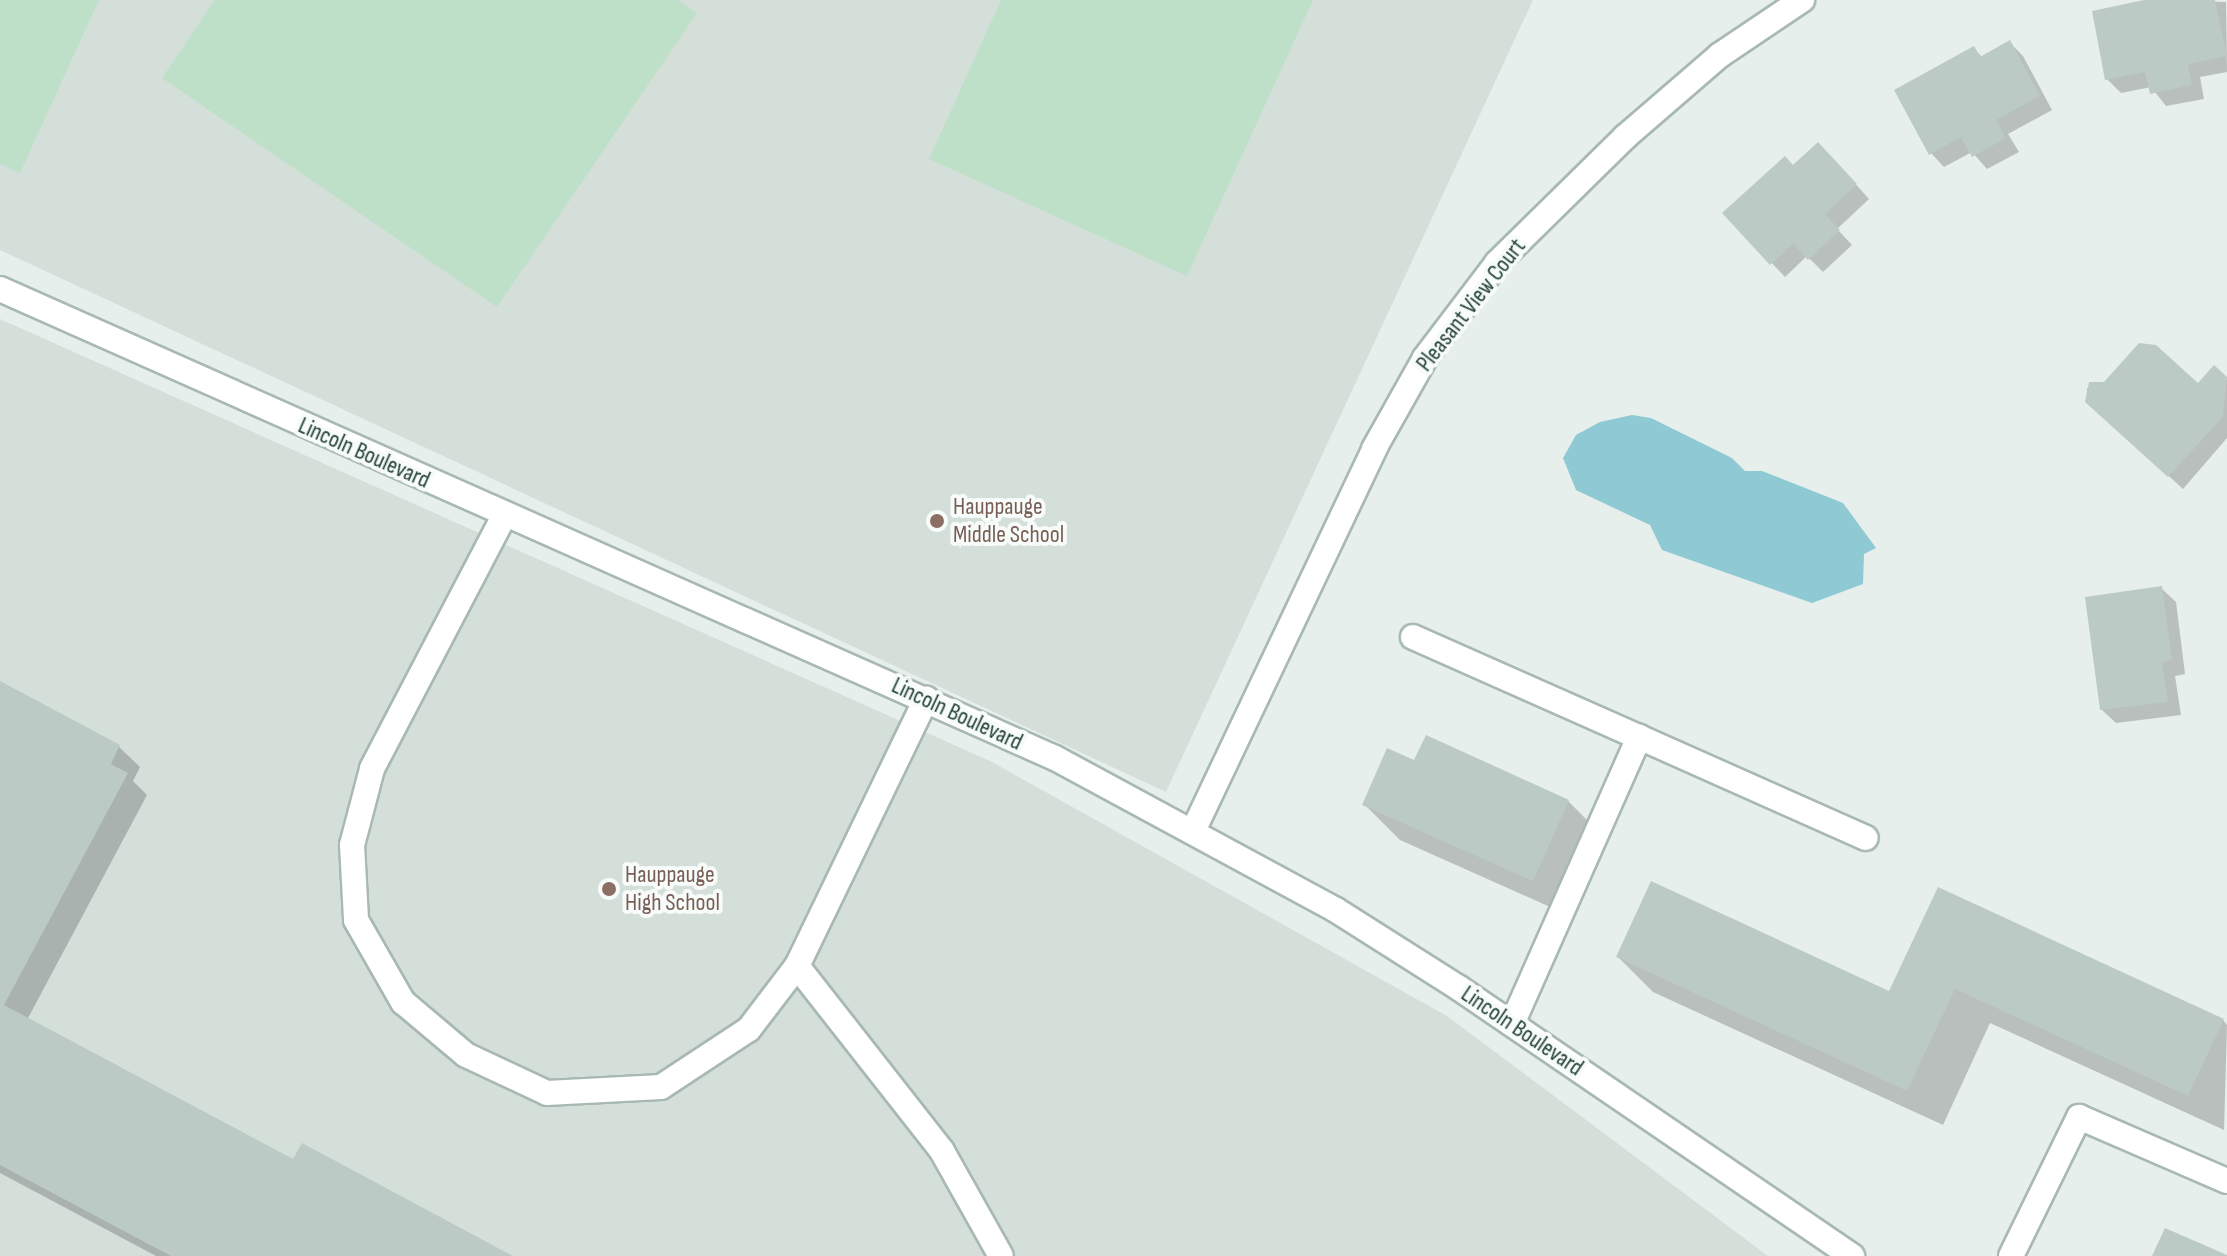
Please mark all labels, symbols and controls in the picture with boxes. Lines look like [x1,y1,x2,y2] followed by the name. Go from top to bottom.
[1410,233,1532,377] street label: Pleasant View Court
[294,411,434,495] street label: Lincoln Boulevard
[953,493,1064,549] place label: Hauppauge Middle School
[928,512,946,530] marker: Hauppauge Middle School
[887,671,1027,757] street label: Lincoln Boulevard
[625,861,720,917] place label: Hauppauge High School
[600,880,618,898] marker: Hauppauge High School
[1456,980,1588,1082] street label: Lincoln Boulevard

